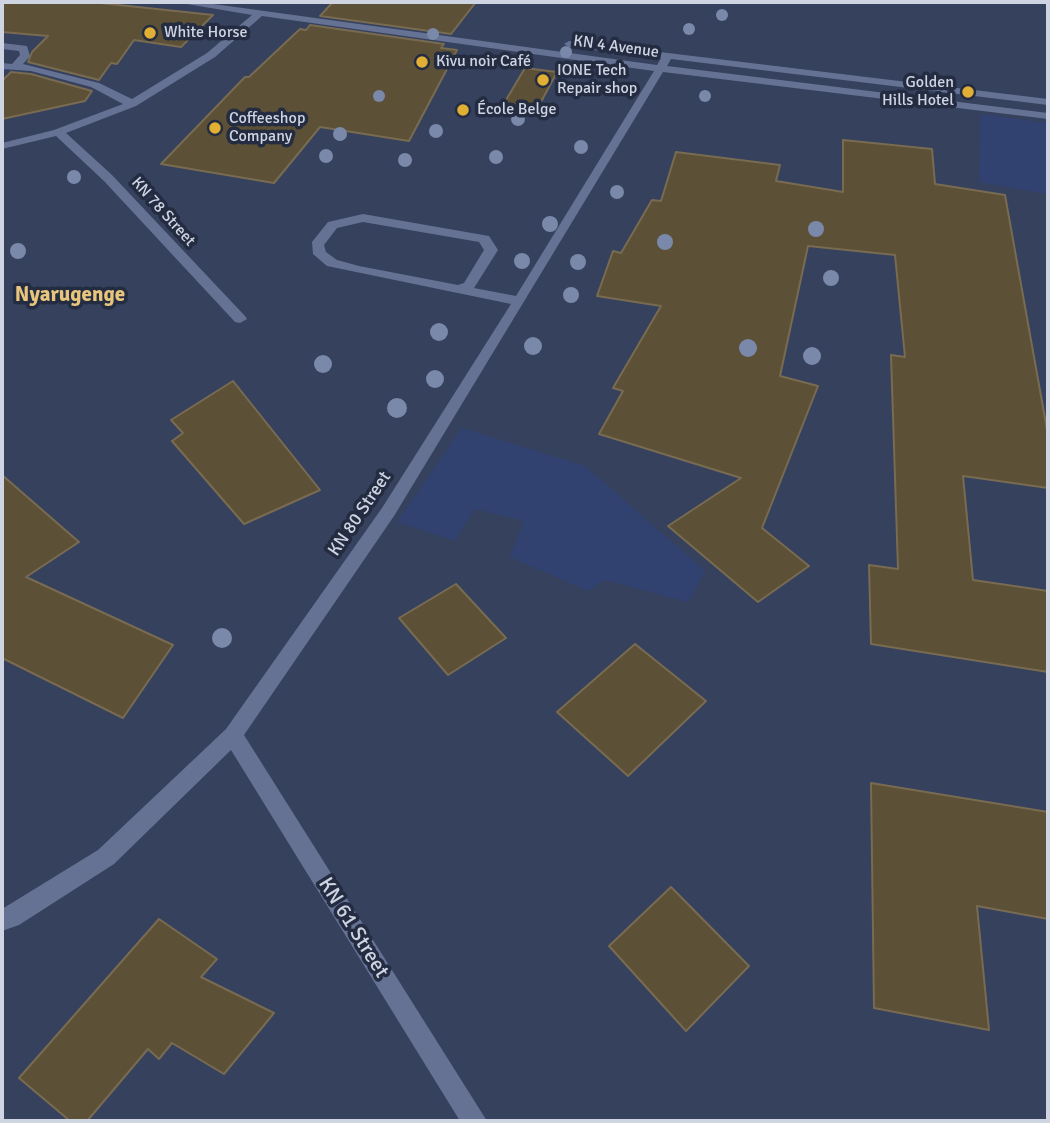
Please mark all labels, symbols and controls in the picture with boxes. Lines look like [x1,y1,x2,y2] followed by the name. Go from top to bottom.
[164,23,248,43] place label: White Horse
[142,25,158,41] marker: White Horse
[572,31,660,63] street label: KN 4 Avenue
[436,52,531,72] place label: Kivu noir Café
[414,54,430,70] marker: Kivu noir Café
[557,61,637,99] place label: IONE Tech Repair shop
[535,72,551,88] marker: IONE Tech Repair shop
[882,73,954,111] place label: Golden Hills Hotel
[960,84,976,100] marker: Golden Hills Hotel
[477,100,556,120] place label: École Belge
[455,102,471,118] marker: École Belge
[229,109,305,147] place label: Coffeeshop Company
[207,120,223,136] marker: Coffeeshop Company
[127,173,199,251] street label: KN 78 Street
[15,282,125,308] district label: Nyarugenge
[324,468,396,560] street label: KN 80 Street
[312,873,394,983] street label: KN 61 Street

